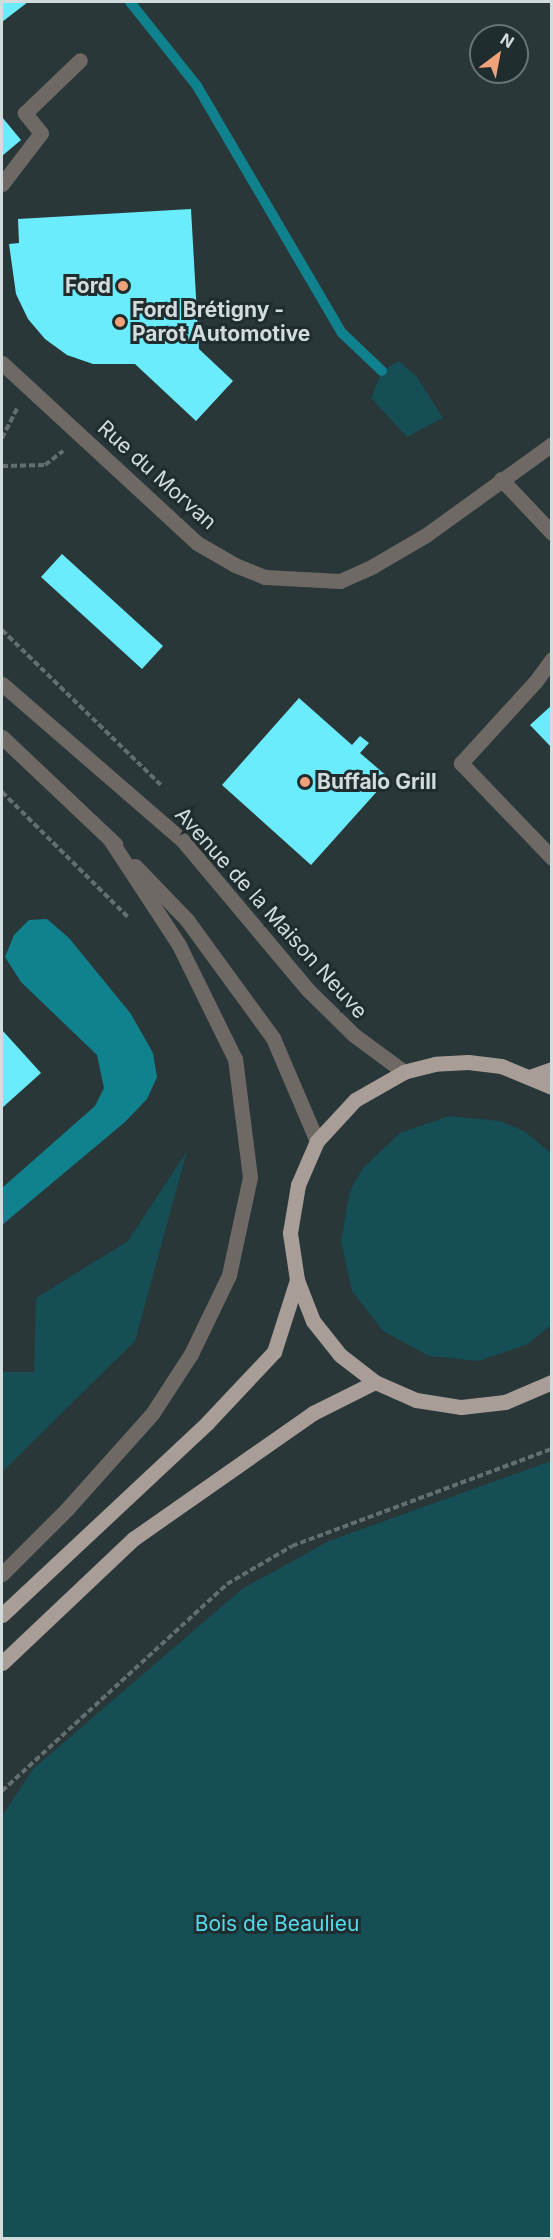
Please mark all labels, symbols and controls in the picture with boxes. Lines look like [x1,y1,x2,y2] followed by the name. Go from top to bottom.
[469,24,529,84] north arrow
[497,29,518,52] text: N
[65,273,111,299] place label: Ford
[116,279,130,293] marker: Ford
[132,297,310,347] place label: Ford Brétigny - Parot Automotive
[113,315,127,329] marker: Ford Brétigny - Parot Automotive
[92,415,222,535] street label: Rue du Morvan
[317,769,437,795] place label: Buffalo Grill
[298,775,312,789] marker: Buffalo Grill
[169,802,373,1024] street label: Avenue de la Maison Neuve
[195,1911,359,1937] park label: Bois de Beaulieu

